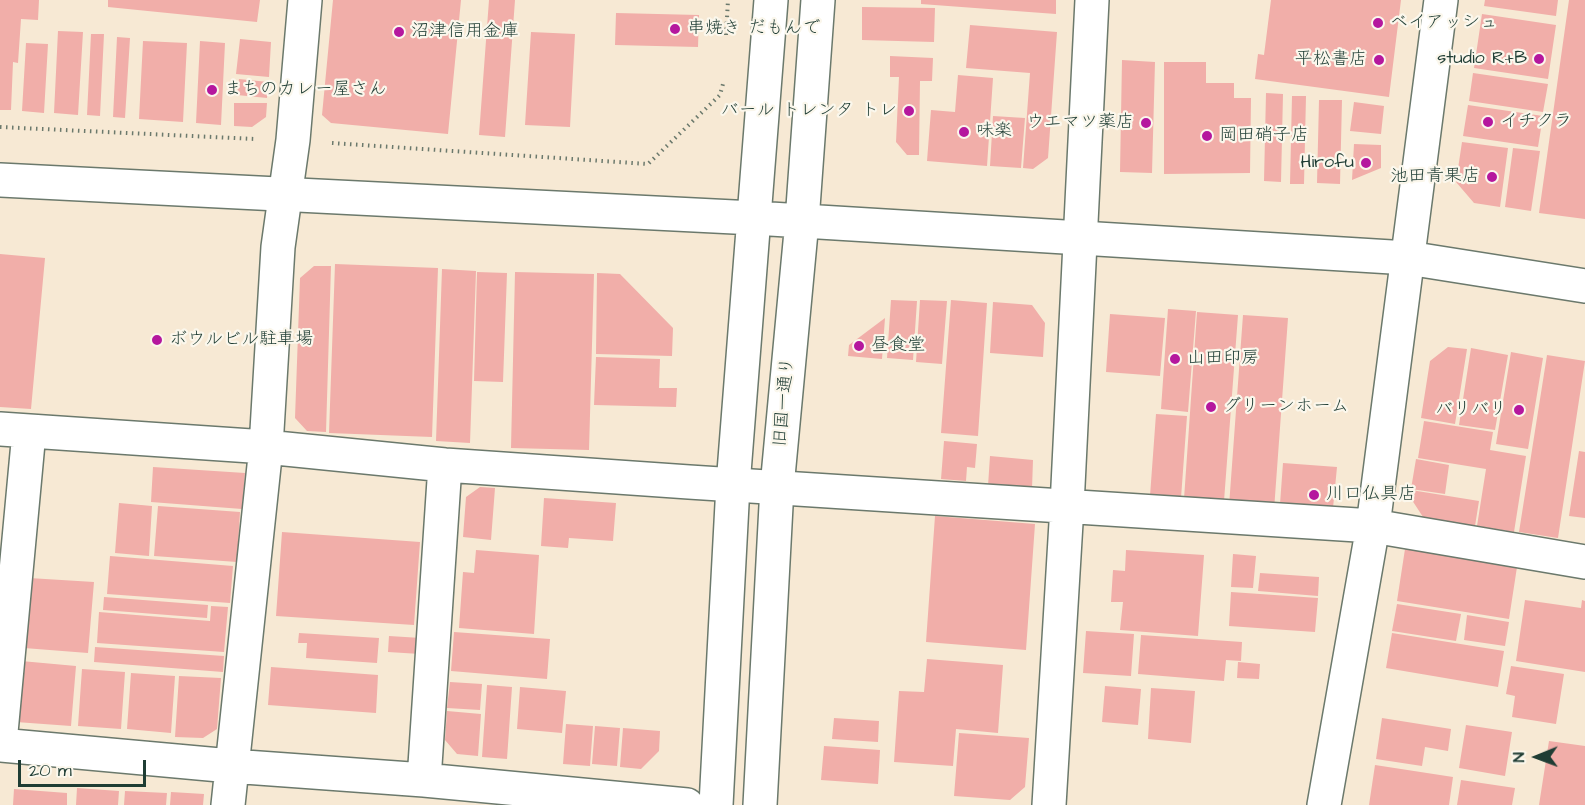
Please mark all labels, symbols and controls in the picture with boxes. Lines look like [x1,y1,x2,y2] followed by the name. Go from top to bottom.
[1390,12,1498,34] place label: ベイアッシュ
[1371,16,1385,30] marker: ベイアッシュ
[687,18,820,40] place label: 串焼き だもんで
[411,21,519,43] place label: 沼津信用金庫
[668,22,682,36] marker: 串焼き だもんで
[392,25,406,39] marker: 沼津信用金庫
[1437,48,1527,70] place label: studio R+B
[1295,49,1367,71] place label: 平松書店
[1532,52,1546,66] marker: studio R+B
[1372,53,1386,67] marker: 平松書店
[224,79,387,101] place label: まちのカレー屋さん
[205,83,219,97] marker: まちのカレー屋さん
[721,100,897,122] place label: バール トレンタ トレ
[902,104,916,118] marker: バール トレンタ トレ
[1500,111,1572,133] place label: イチクラ
[1026,112,1134,134] place label: ウエマツ薬店
[1481,115,1495,129] marker: イチクラ
[1139,116,1153,130] marker: ウエマツ薬店
[976,121,1012,143] place label: 味楽
[957,125,971,139] marker: 味楽
[1219,125,1309,147] place label: 岡田硝子店
[1200,129,1214,143] marker: 岡田硝子店
[1300,152,1354,174] place label: Hirofu
[1359,156,1373,170] marker: Hirofu
[1390,166,1480,188] place label: 池田青果店
[1485,170,1499,184] marker: 池田青果店
[169,329,313,351] place label: ボウルビル駐車場
[150,333,164,347] marker: ボウルビル駐車場
[871,335,925,357] place label: 昼食堂
[852,339,866,353] marker: 昼食堂
[1187,348,1259,370] place label: 山田印房
[1168,352,1182,366] marker: 山田印房
[770,356,800,448] street label: 旧国一通り
[1223,396,1349,418] place label: グリーンホーム
[1435,399,1507,421] place label: バリバリ
[1204,400,1218,414] marker: グリーンホーム
[1512,403,1526,417] marker: バリバリ
[1326,484,1416,506] place label: 川口仏具店
[1307,488,1321,502] marker: 川口仏具店
[1507,727,1567,787] north arrow
[21,748,148,786] scale bar
[1508,752,1530,763] text: N
[29,758,72,783] text: 20 m

